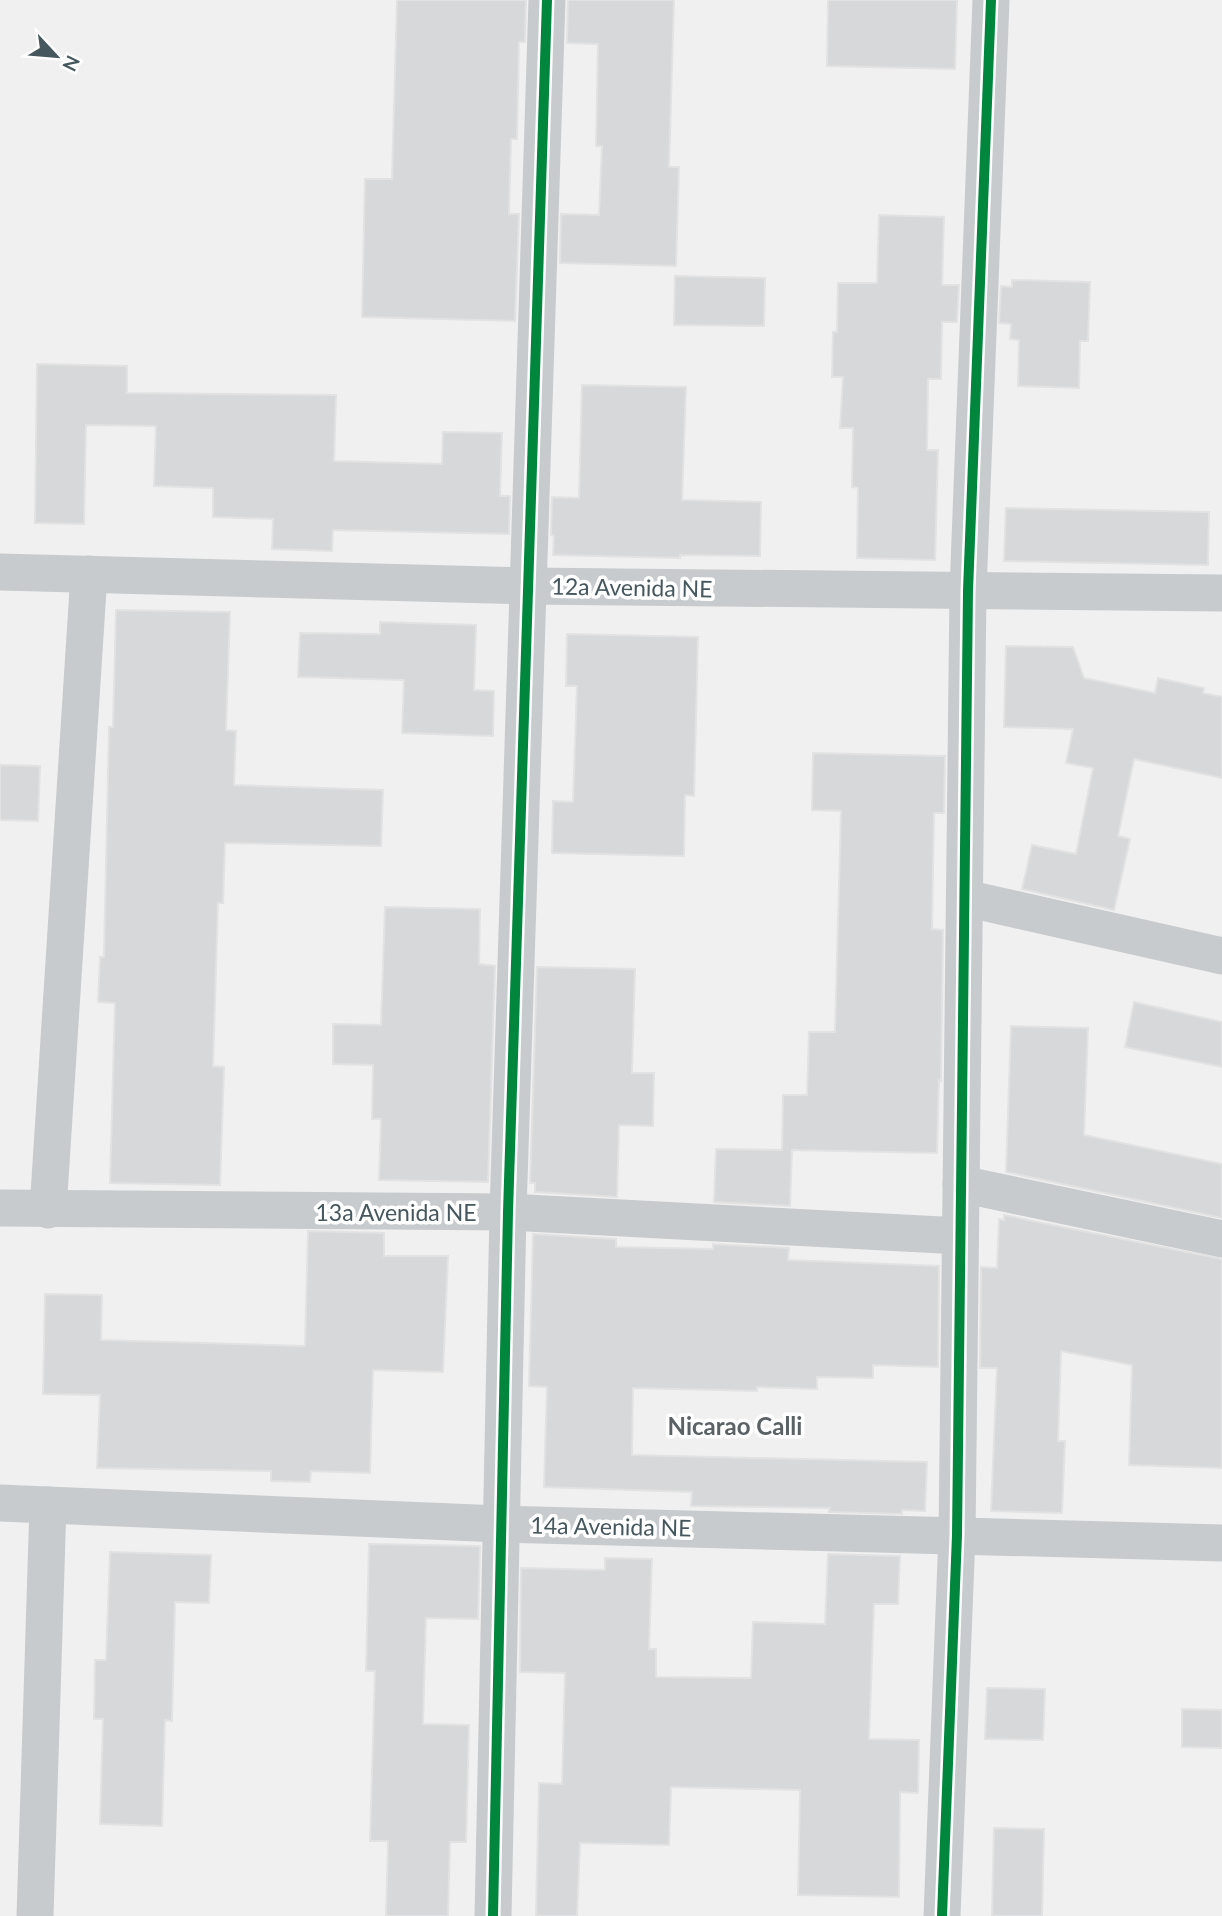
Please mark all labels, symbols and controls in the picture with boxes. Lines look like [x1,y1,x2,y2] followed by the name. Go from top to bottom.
[21,21,91,91] north arrow
[58,52,85,75] text: N
[551,572,713,602] street label: 12a Avenida NE
[316,1198,476,1226] street label: 13a Avenida NE
[668,1411,802,1440] district label: Nicarao Calli
[530,1511,692,1541] street label: 14a Avenida NE

